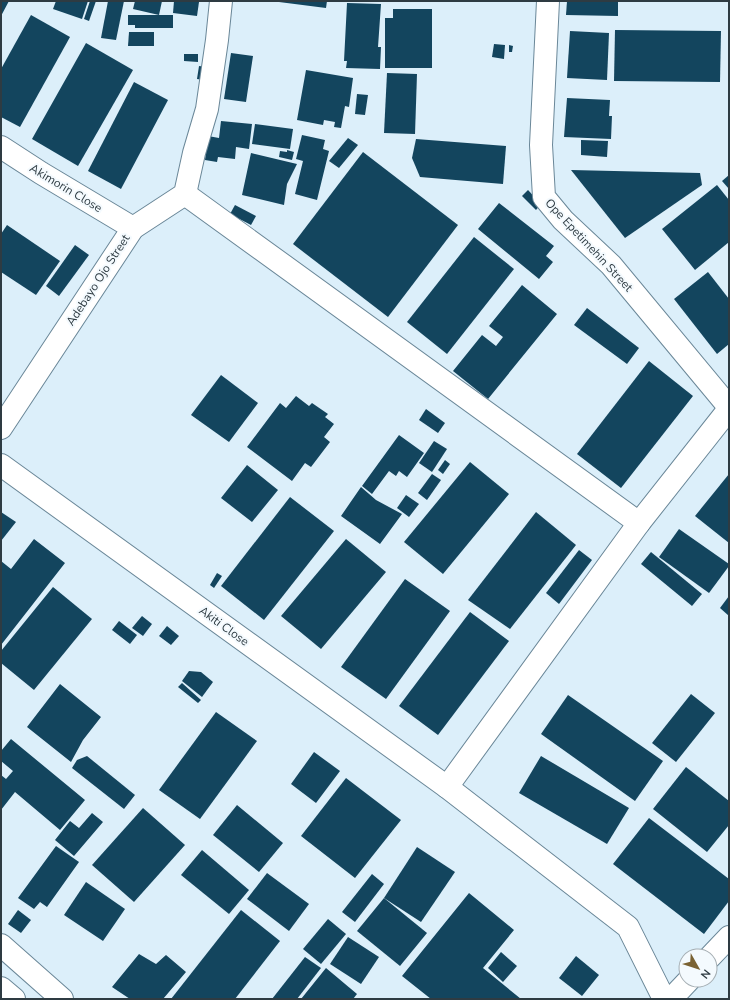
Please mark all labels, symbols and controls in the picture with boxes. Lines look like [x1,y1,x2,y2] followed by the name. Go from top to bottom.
[27,160,105,216] street label: Akimorin Close
[542,195,637,296] street label: Ope Epetimehin Street
[62,231,134,329] street label: Adebayo Ojo Street
[196,602,252,650] street label: Akiti Close
[678,948,718,988] north arrow
[697,966,714,982] text: N

